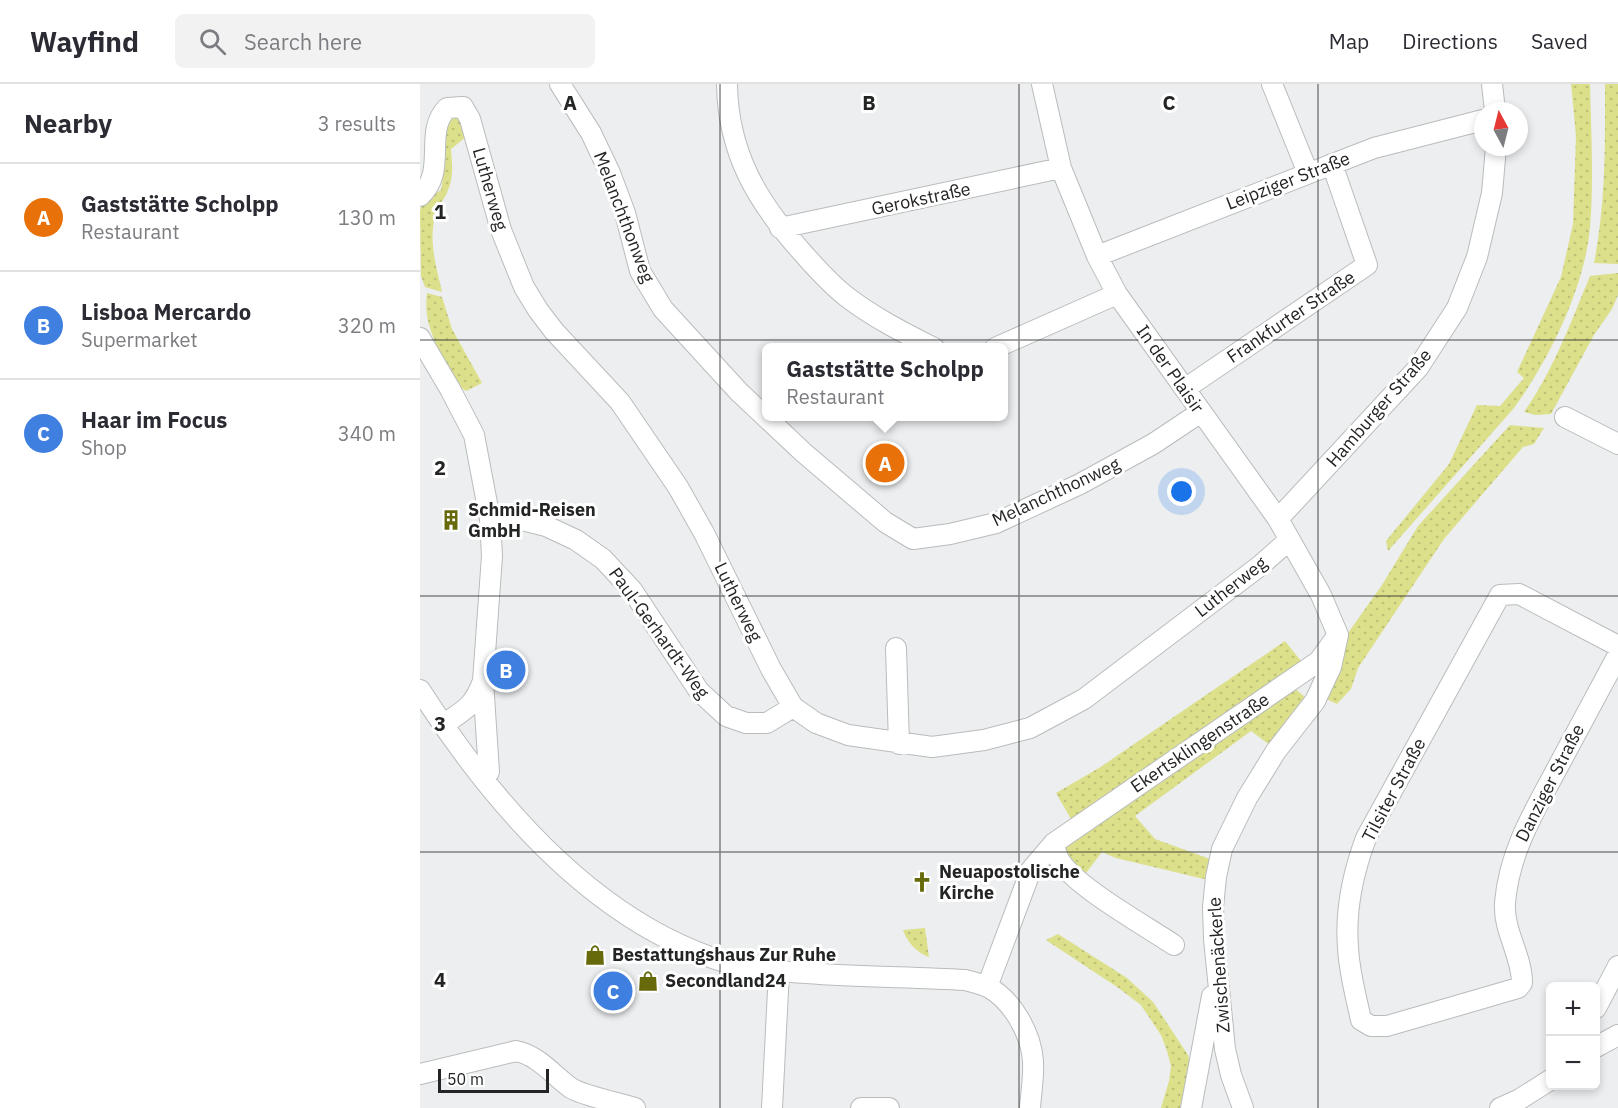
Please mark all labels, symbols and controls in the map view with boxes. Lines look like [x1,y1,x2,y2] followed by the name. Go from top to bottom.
[175,14,595,68] search box
[30,23,139,60] text: Wayfind
[196,25,229,58] icon: search
[244,27,362,56] text: Search here
[1329,27,1369,55] text: Map
[1402,27,1498,55] text: Directions
[1531,27,1588,55] text: Saved
[563,89,577,116] text: A
[862,89,876,116] text: B
[1162,89,1176,116] text: C
[1474,102,1528,156] north arrow
[24,106,112,140] text: Nearby
[318,110,396,137] text: 3 results
[468,145,513,234] street label: Lutherweg
[1223,146,1353,215] street label: Leipziger Straße
[589,148,660,286] street label: Melanchthonweg
[869,177,973,220] street label: Gerokstraße
[81,189,279,218] text: Gaststätte Scholpp
[434,198,446,225] text: 1
[37,204,50,231] text: A
[338,204,396,231] text: 130 m
[81,218,179,245] text: Restaurant
[1222,265,1359,368] street label: Frankfurter Straße
[81,297,251,326] text: Lisboa Mercardo
[37,312,50,339] text: B
[338,312,396,339] text: 320 m
[1132,320,1209,418] street label: In der Plaisir
[81,326,198,353] text: Supermarket
[762,343,1008,421] popup
[1321,344,1436,472] street label: Hamburger Straße
[786,354,984,383] text: Gaststätte Scholpp
[786,383,885,410] text: Restaurant
[81,405,227,434] text: Haar im Focus
[37,420,50,447] text: C
[338,420,396,447] text: 340 m
[81,434,127,461] text: Shop
[866,440,904,485] pin: A
[988,452,1124,531] street label: Melanchthonweg
[434,454,446,481] text: 2
[1167,477,1196,506] your location
[468,498,596,542] place label: Schmid-Reisen GmbH
[439,508,463,532] building icon: Schmid-Reisen GmbH
[1190,551,1272,622] street label: Lutherweg
[709,558,768,646] street label: Lutherweg
[604,563,715,703] street label: Paul-Gerhardt-Weg
[486,648,526,692] pin: B
[1126,688,1274,798] street label: Ekertsklingenstraße
[434,710,446,737] text: 3
[1510,720,1589,846] street label: Danziger Straße
[1357,734,1431,846] street label: Tilsiter Straße
[939,860,1080,904] place label: Neuapostolische Kirche
[910,870,934,894] church icon: Neuapostolische Kirche
[1202,896,1235,1034] street label: Zwischenäckerle
[583,943,607,967] shop icon: Bestattungshaus Zur Ruhe
[612,943,836,966] place label: Bestattungshaus Zur Ruhe
[434,966,446,993] text: 4
[594,968,632,1014] pin: C
[636,969,660,993] shop icon: Secondland24
[665,969,787,992] place label: Secondland24
[1546,982,1600,1090] map controls
[1546,982,1600,1036] button: +
[1546,1036,1600,1090] button: −
[438,1066,549,1094] scale bar
[447,1069,484,1089] text: 50 m

